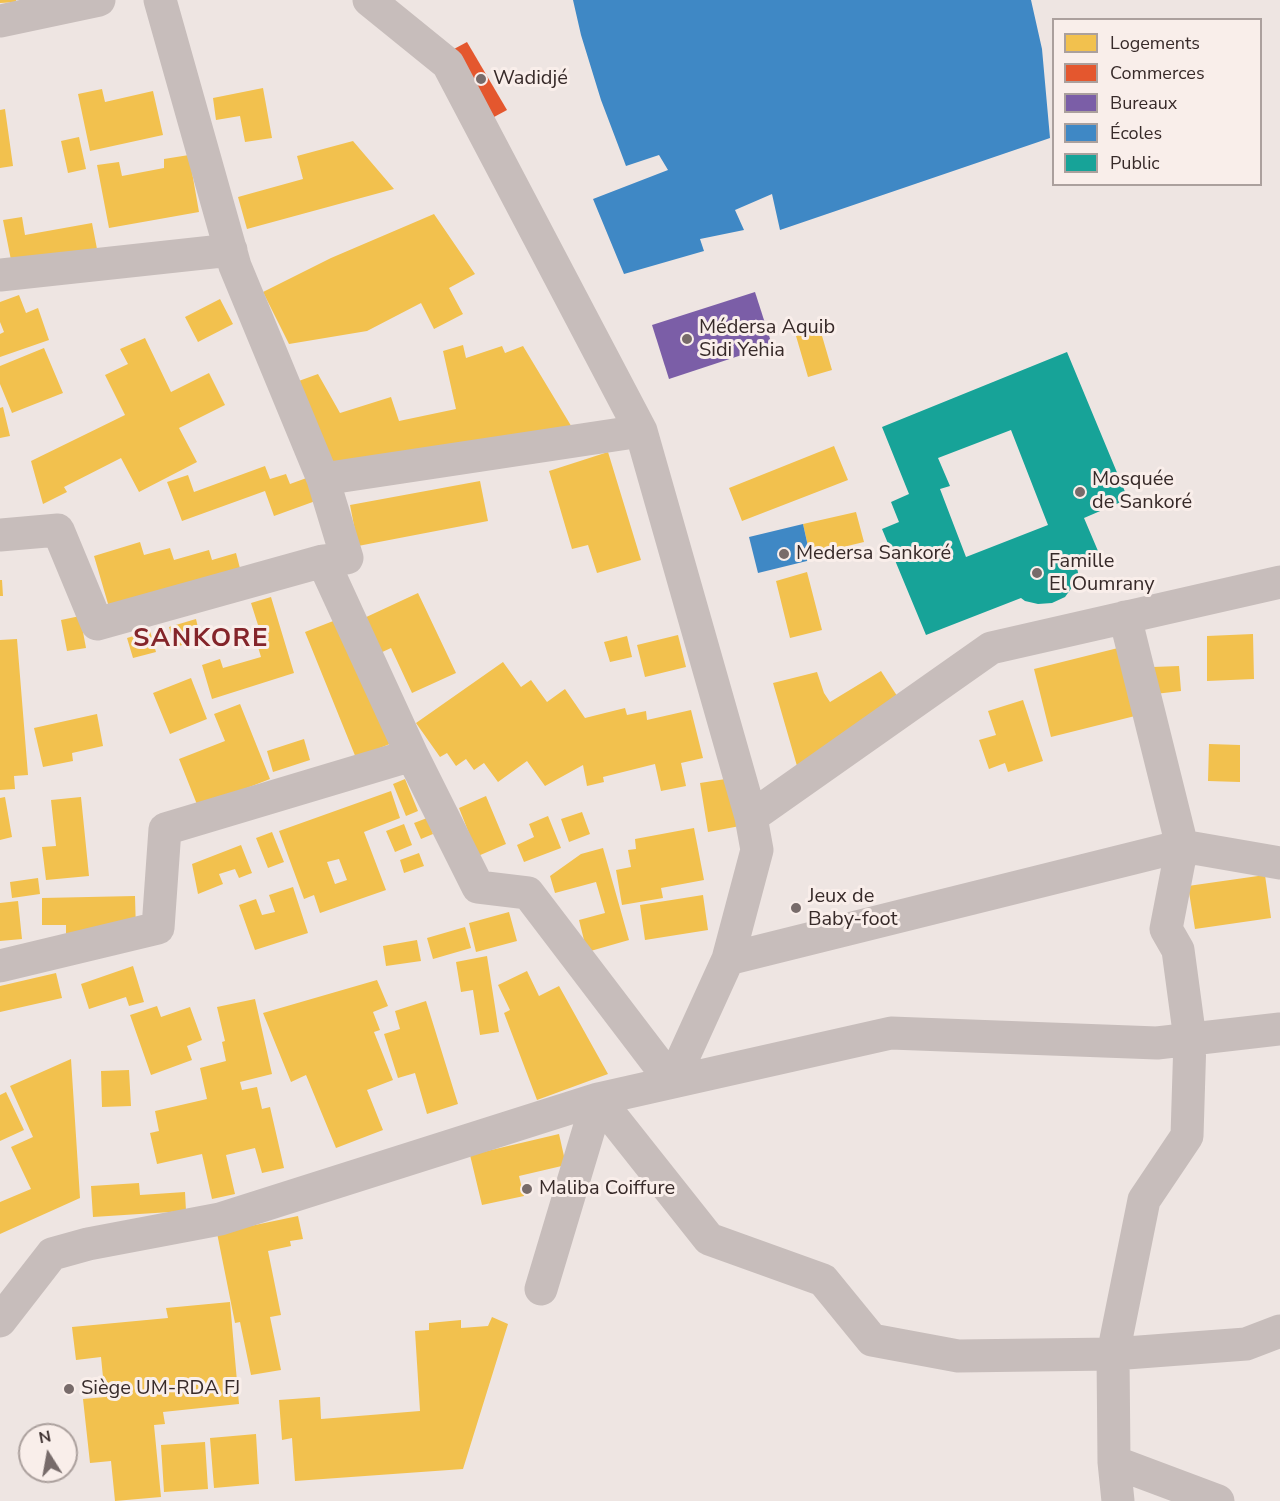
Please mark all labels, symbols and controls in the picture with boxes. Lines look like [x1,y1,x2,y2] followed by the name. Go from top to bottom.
[1052,18,1262,186] legend
[1110,31,1200,55] text: Logements
[1110,61,1205,85] text: Commerces
[493,67,568,91] place label: Wadidjé
[474,72,488,86] marker: Wadidjé
[1110,91,1177,115] text: Bureaux
[1110,121,1162,145] text: Écoles
[1110,151,1160,175] text: Public
[699,316,835,363] place label: Médersa Aquib Sidi Yehia
[680,332,694,346] marker: Médersa Aquib Sidi Yehia
[1092,468,1192,515] place label: Mosquée de Sankoré
[1073,485,1087,499] marker: Mosquée de Sankoré
[796,542,951,566] place label: Medersa Sankoré
[777,547,791,561] marker: Medersa Sankoré
[1049,550,1155,597] place label: Famille El Oumrany
[1030,566,1044,580] marker: Famille El Oumrany
[133,624,269,656] district label: SANKORE
[808,885,898,932] place label: Jeux de Baby-foot
[789,901,803,915] marker: Jeux de Baby-foot
[539,1177,675,1201] place label: Maliba Coiffure
[520,1182,534,1196] marker: Maliba Coiffure
[81,1377,240,1401] place label: Siège UM-RDA FJ
[62,1382,76,1396] marker: Siège UM-RDA FJ
[18,1423,78,1483] north arrow
[37,1425,53,1449] text: N

